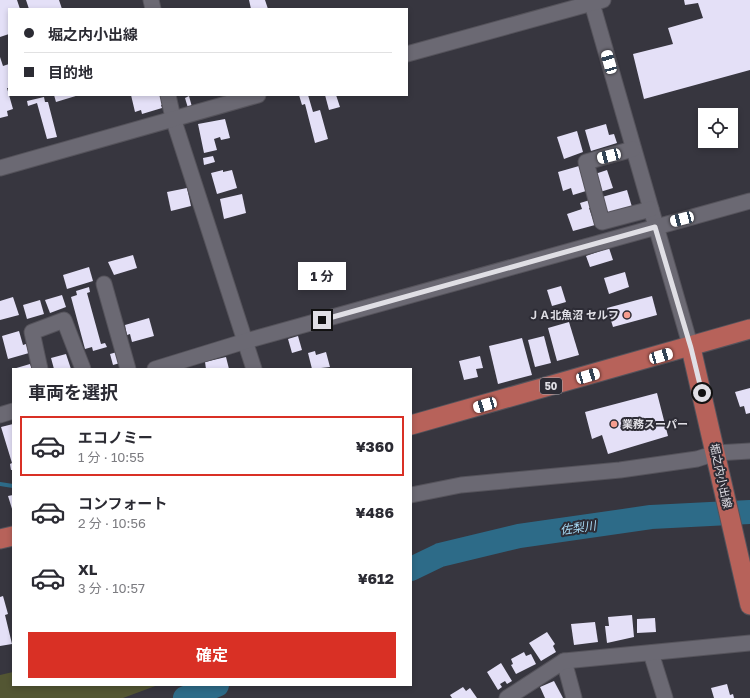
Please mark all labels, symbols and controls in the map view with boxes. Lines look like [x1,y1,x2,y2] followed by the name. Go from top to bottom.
[48,25,138,43] text: 堀之内小出線
[600,49,618,75] car
[48,63,93,81] text: 目的地
[698,108,738,148] map controls
[698,108,738,148] button: locate
[596,147,622,165] car
[669,210,695,228] car
[298,262,346,290] callout: 1 分
[311,268,333,284] text: 1 分
[528,308,619,321] place label: ＪＡ北魚沼 セルフ
[622,310,632,320] marker: ＪＡ北魚沼 セルフ
[313,311,331,329] route end
[648,347,674,365] car
[575,367,601,385] car
[540,378,562,394] road number: 50
[28,381,118,403] text: 車両を選択
[693,384,711,402] route start
[472,396,498,414] car
[622,417,688,430] place label: 業務スーパー
[609,419,619,429] marker: 業務スーパー
[30,428,66,464] icon: car
[78,428,153,446] text: エコノミー
[356,437,394,455] text: ¥360
[708,442,735,510] street label: 堀之内小出線
[78,449,144,465] text: 1 分 · 10:55
[30,494,66,530] icon: car
[78,494,168,512] text: コンフォート
[356,503,394,521] text: ¥486
[78,515,146,531] text: 2 分 · 10:56
[559,517,599,537] water label: 佐梨川
[30,560,66,596] icon: car
[78,560,97,578] text: XL
[358,569,394,587] text: ¥612
[78,580,145,596] text: 3 分 · 10:57
[28,632,396,678] button: 確定

